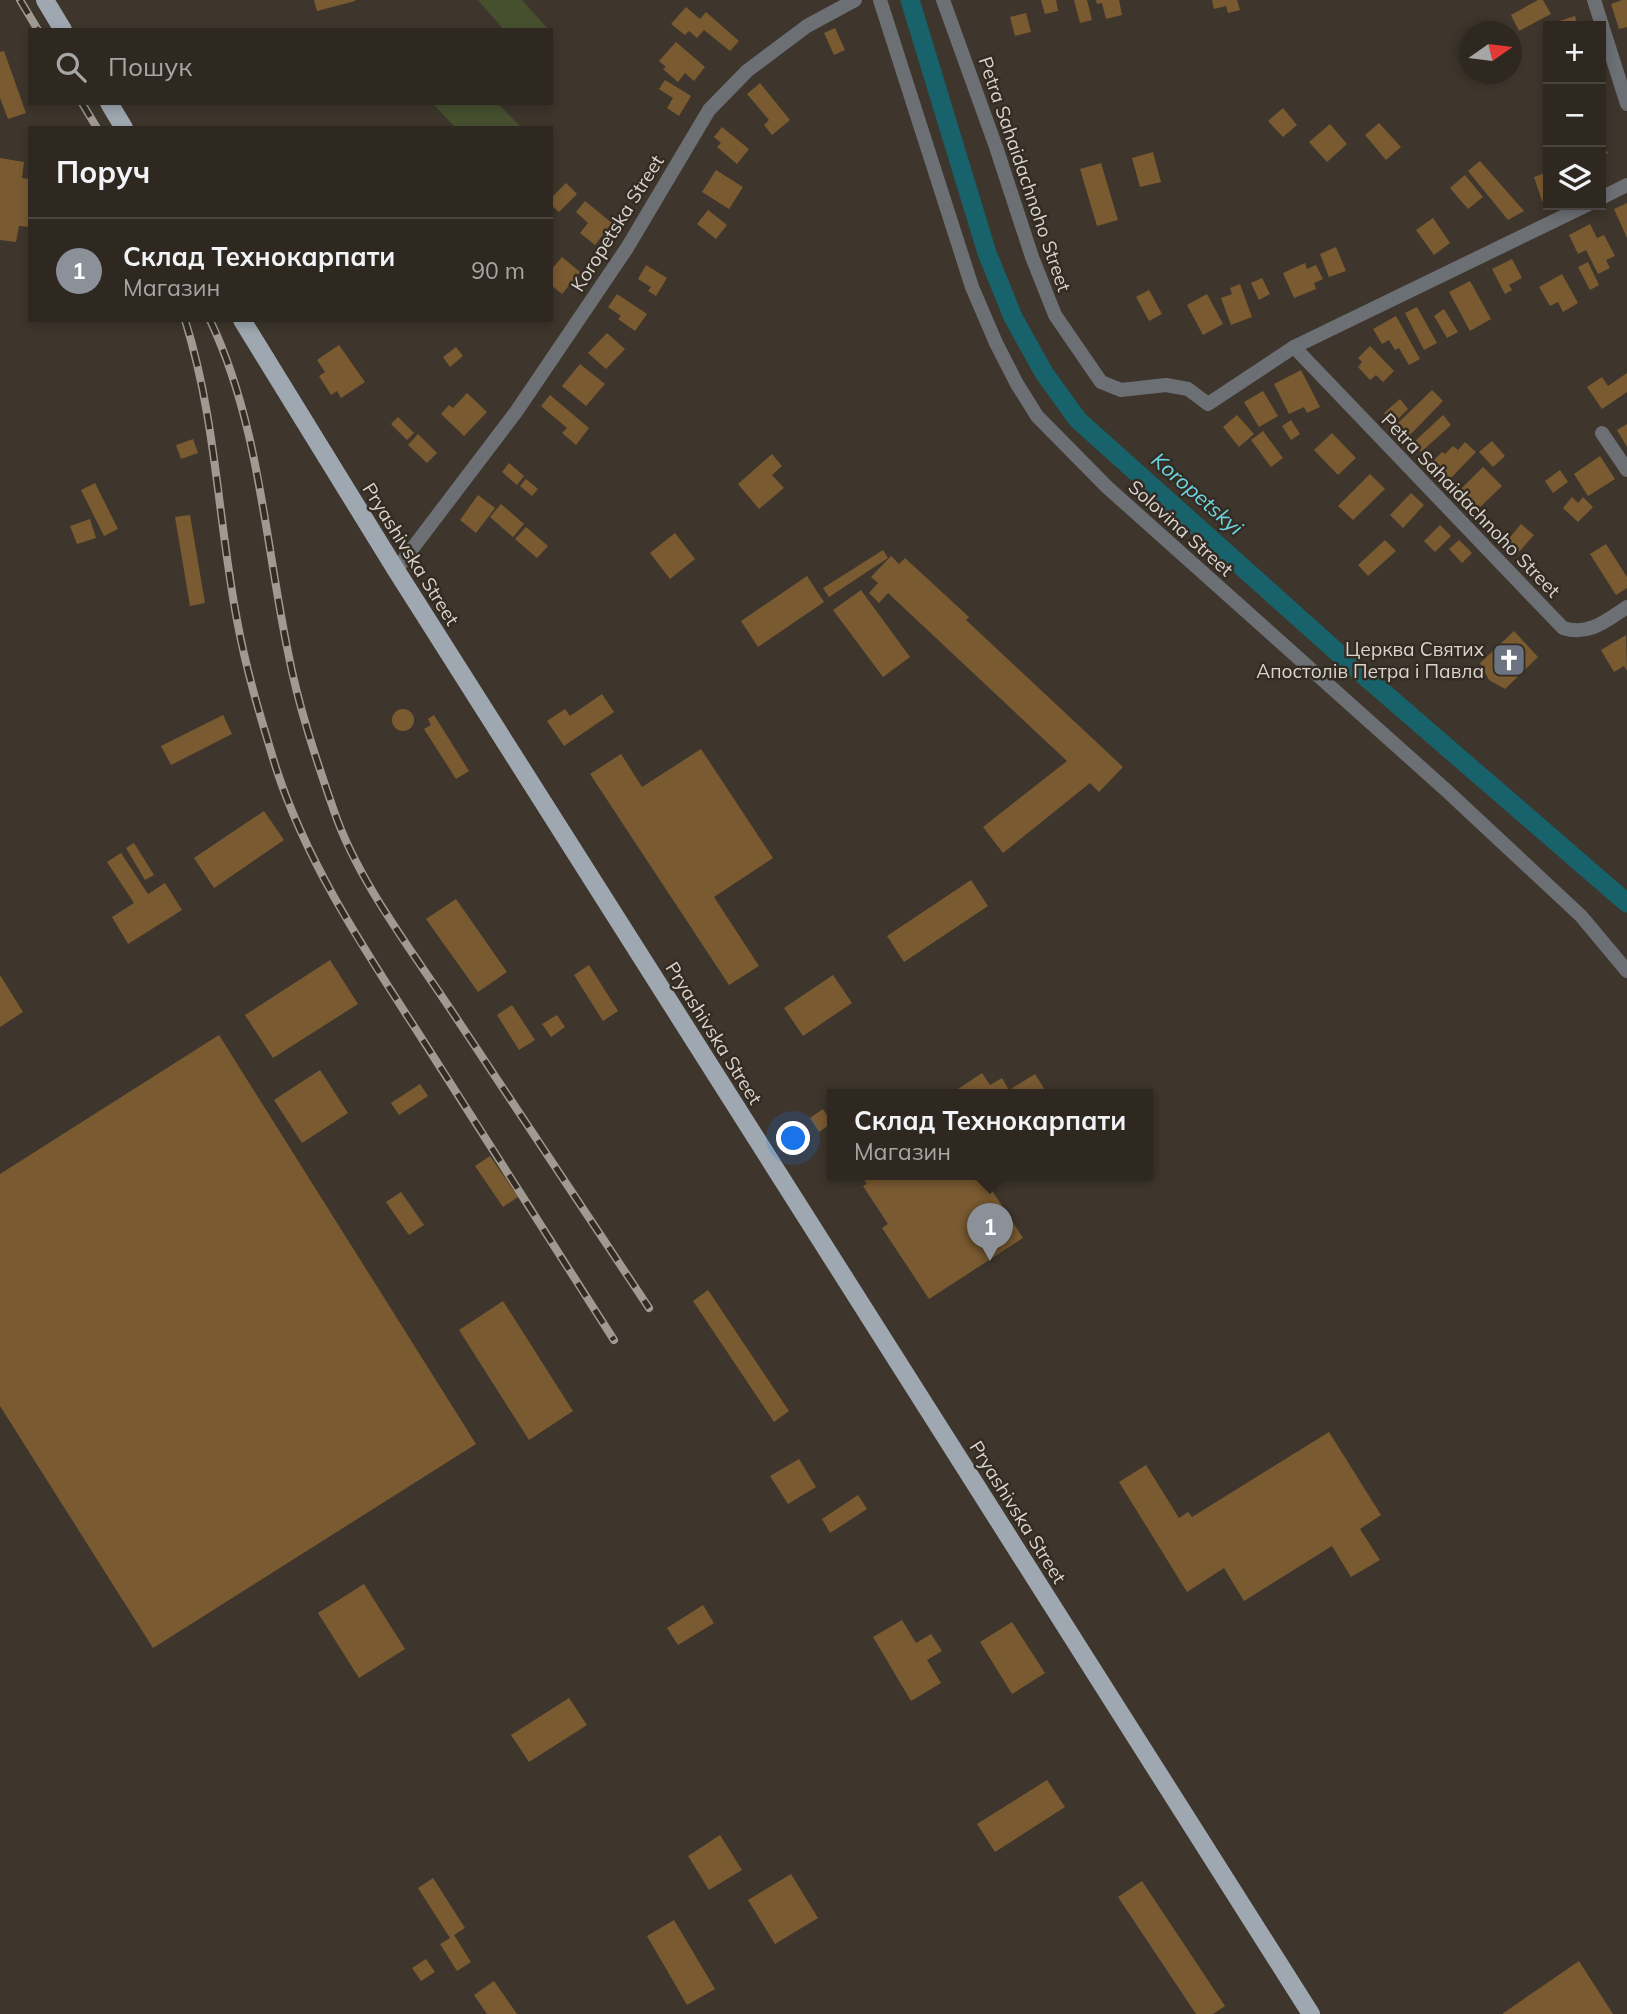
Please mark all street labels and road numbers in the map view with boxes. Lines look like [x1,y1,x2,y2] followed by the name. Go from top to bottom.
[973,53,1077,295] street label: Petra Sahaidachnoho Street
[565,150,669,296] street label: Koropetska Street
[1377,408,1566,602] street label: Petra Sahaidachnoho Street
[1124,475,1239,581] street label: Solovina Street
[357,478,465,630] street label: Pryashivska Street
[660,957,768,1109] street label: Pryashivska Street
[964,1436,1072,1588] street label: Pryashivska Street

